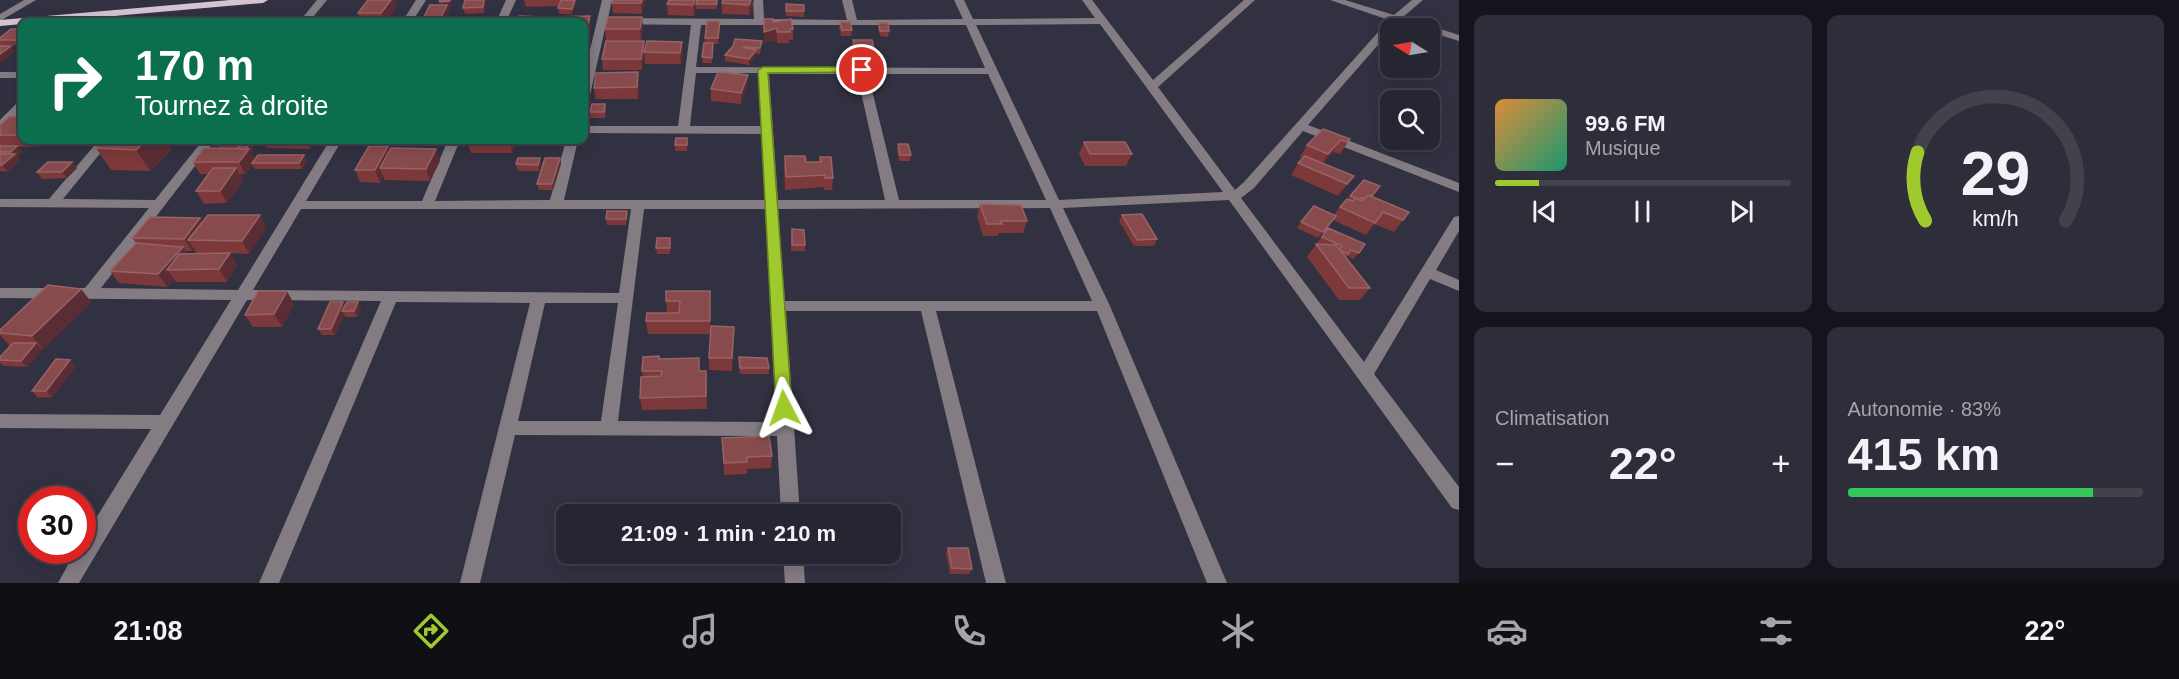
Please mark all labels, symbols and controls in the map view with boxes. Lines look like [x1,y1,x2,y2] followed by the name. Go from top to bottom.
[1380,18,1440,78] north arrow
[1380,18,1440,150] map controls
[36,42,114,120] icon: right
[135,42,254,89] text: 170 m
[836,44,887,95] pin
[845,53,878,86] icon: arrive
[1380,90,1440,150] button: search
[135,91,329,121] text: Tournez à droite
[1585,111,1666,136] text: 99.6 FM
[1585,137,1661,159] text: Musique
[1961,139,2030,208] text: 29
[1528,195,1561,228] icon: previous
[1626,195,1659,228] icon: pause
[1725,195,1758,228] icon: next
[1972,207,2018,231] text: km/h
[752,376,816,440] position arrow
[1848,398,2001,420] text: Autonomie · 83%
[1495,407,1609,429] text: Climatisation
[1848,429,2000,480] text: 415 km
[1609,438,1677,489] text: 22°
[1495,445,1514,482] text: −
[1771,445,1791,482] text: +
[18,486,96,564] speed limit sign: 30
[621,521,836,546] text: 21:09 · 1 min · 210 m
[410,610,452,652] icon: directions
[679,610,721,652] icon: music
[948,610,990,652] icon: phone
[1217,610,1259,652] icon: climate
[1486,610,1528,652] icon: car
[1755,610,1797,652] icon: filters
[114,616,183,646] text: 21:08
[2025,616,2065,646] text: 22°

